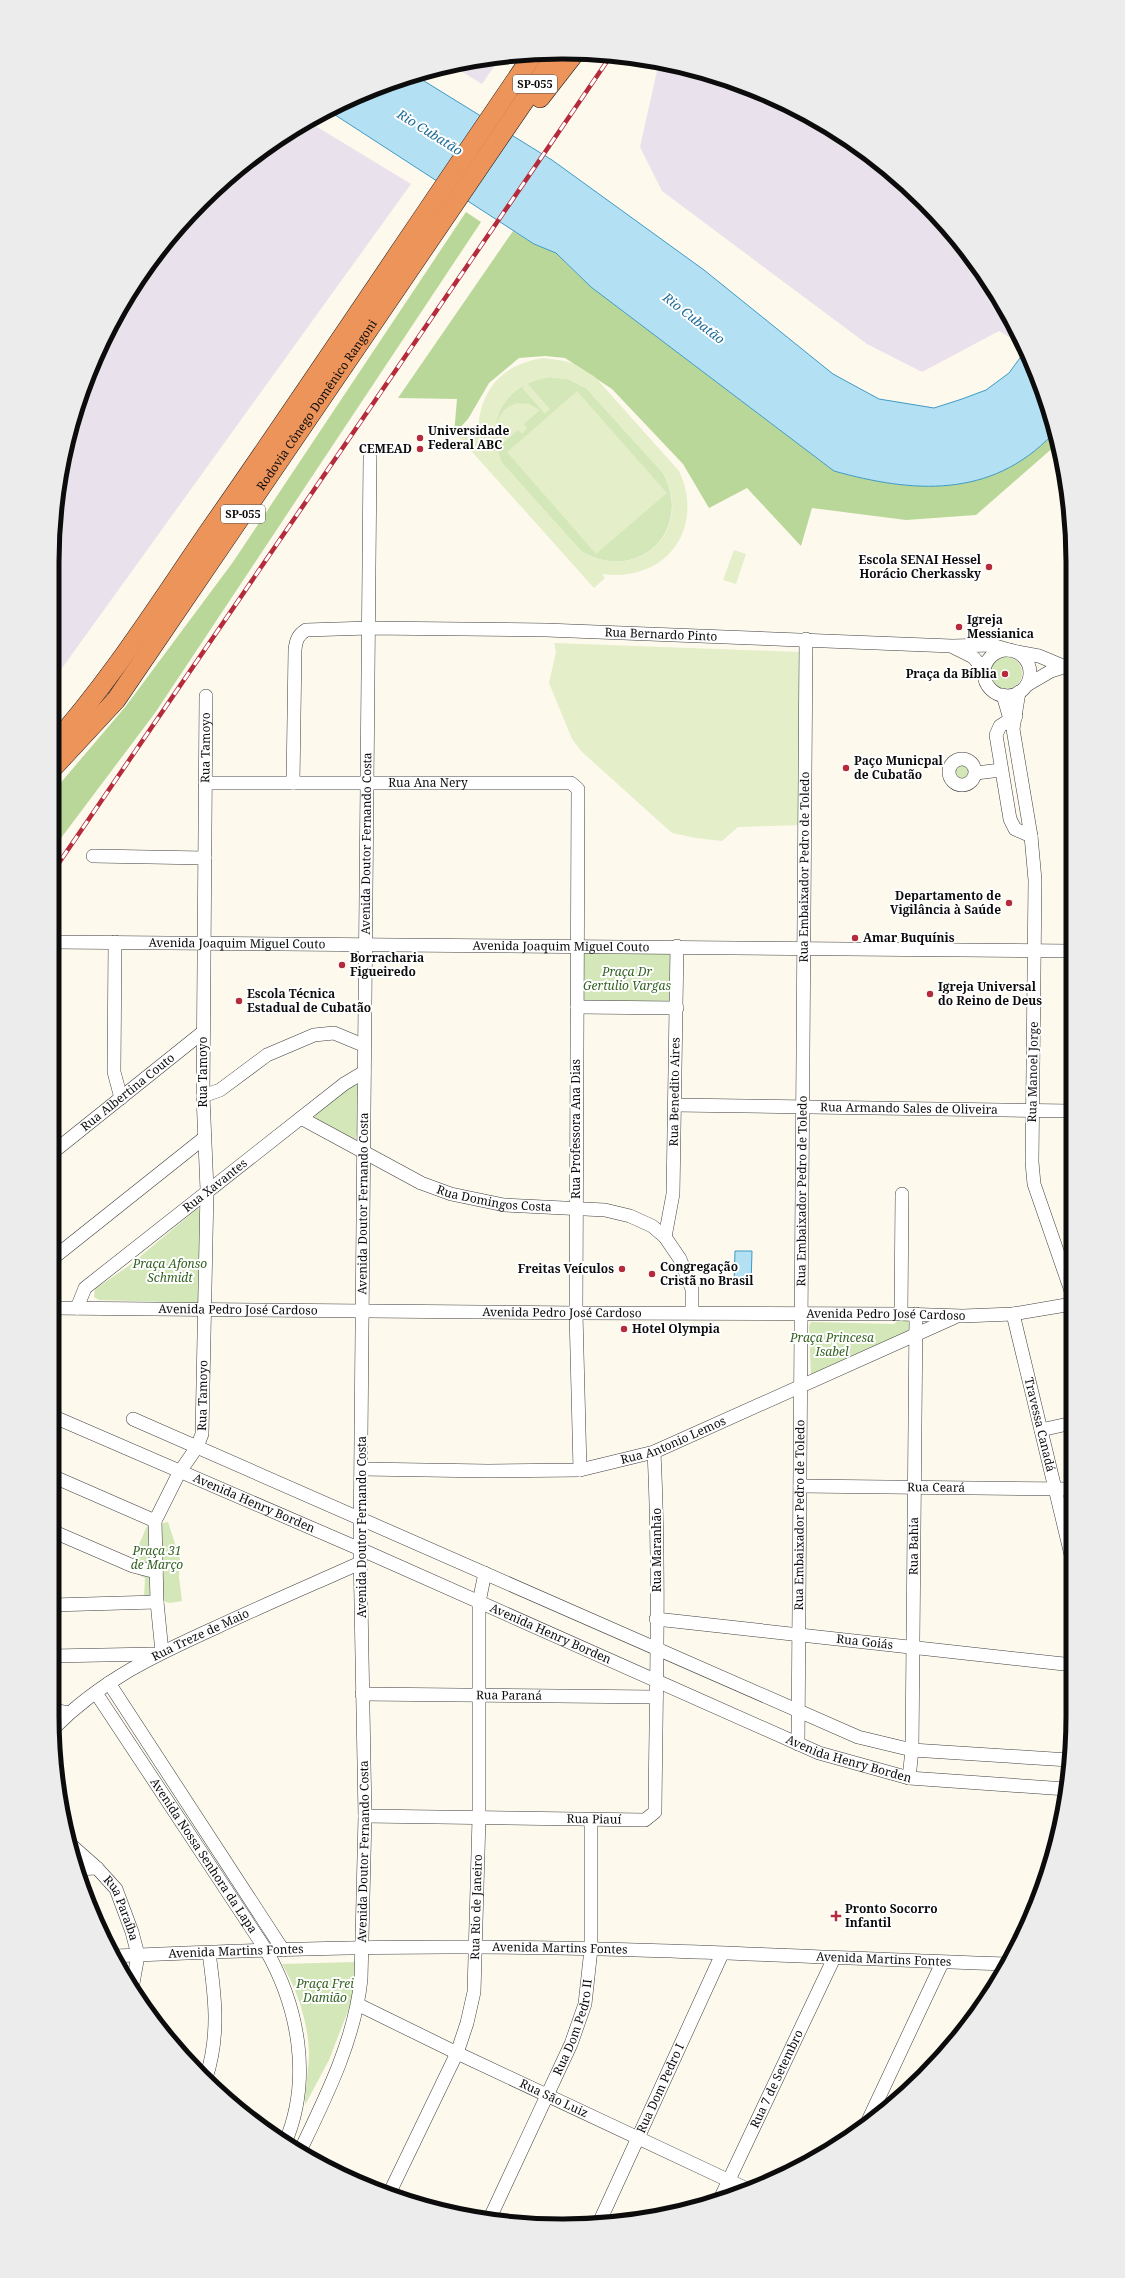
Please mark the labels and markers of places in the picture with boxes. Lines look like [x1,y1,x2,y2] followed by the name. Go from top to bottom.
[428,422,509,453] place label: Universidade Federal ABC
[415,433,425,443] marker: Universidade Federal ABC
[359,440,412,457] place label: CEMEAD
[415,444,425,454] marker: CEMEAD
[859,551,982,582] place label: Escola SENAI Hessel Horácio Cherkassky
[984,562,994,572] marker: Escola SENAI Hessel Horácio Cherkassky
[967,611,1034,642] place label: Igreja Messianica
[954,622,964,632] marker: Igreja Messianica
[906,665,997,682] place label: Praça da Bíblia
[1000,669,1010,679] marker: Praça da Bíblia
[854,752,944,783] place label: Paço Municpal de Cubatão
[841,763,851,773] marker: Paço Municpal de Cubatão
[890,887,1001,918] place label: Departamento de Vigilância à Saúde
[1004,898,1014,908] marker: Departamento de Vigilância à Saúde
[863,929,955,946] place label: Amar Buquínis
[850,933,860,943] marker: Amar Buquínis
[350,949,424,980] place label: Borracharia Figueiredo
[337,960,347,970] marker: Borracharia Figueiredo
[938,978,1042,1009] place label: Igreja Universal do Reino de Deus
[247,985,371,1016] place label: Escola Técnica Estadual de Cubatão
[925,989,935,999] marker: Igreja Universal do Reino de Deus
[234,996,244,1006] marker: Escola Técnica Estadual de Cubatão
[660,1258,754,1289] place label: Congregação Cristã no Brasil
[518,1260,614,1277] place label: Freitas Veículos
[617,1264,627,1274] marker: Freitas Veículos
[647,1269,657,1279] marker: Congregação Cristã no Brasil
[632,1320,720,1337] place label: Hotel Olympia
[619,1324,629,1334] marker: Hotel Olympia
[845,1900,938,1931] place label: Pronto Socorro Infantil
[830,1910,842,1922] marker: Pronto Socorro Infantil

